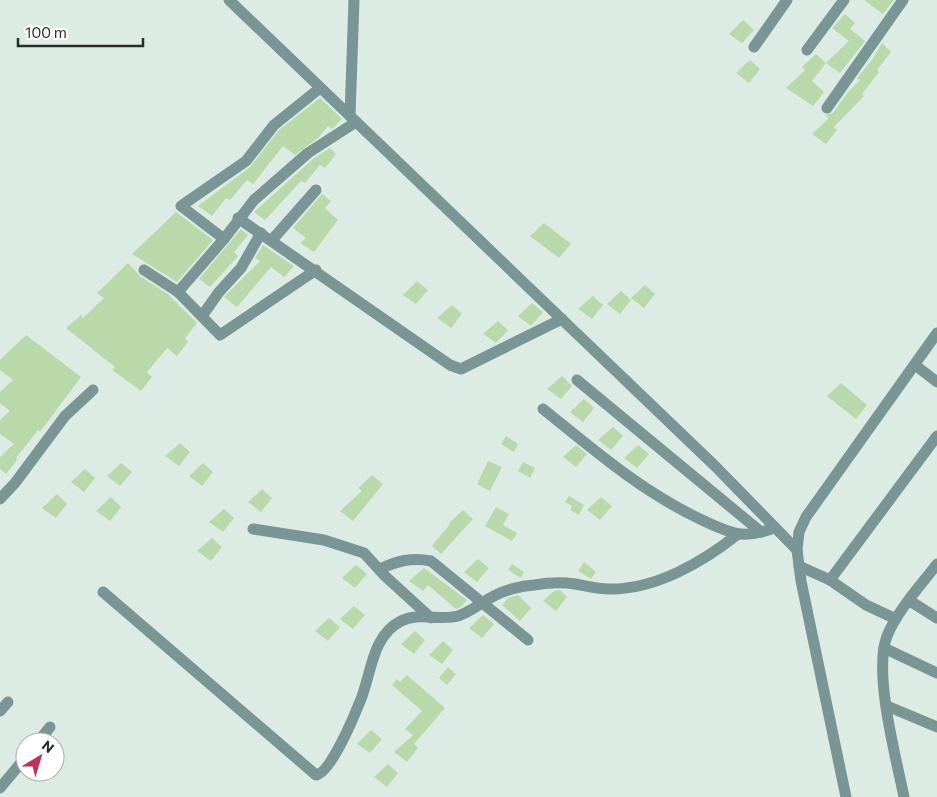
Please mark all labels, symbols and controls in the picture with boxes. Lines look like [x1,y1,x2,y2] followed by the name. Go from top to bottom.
[18,15,142,47] scale bar
[25,23,67,41] text: 100 m
[15,732,65,782] north arrow
[39,736,58,756] text: N

